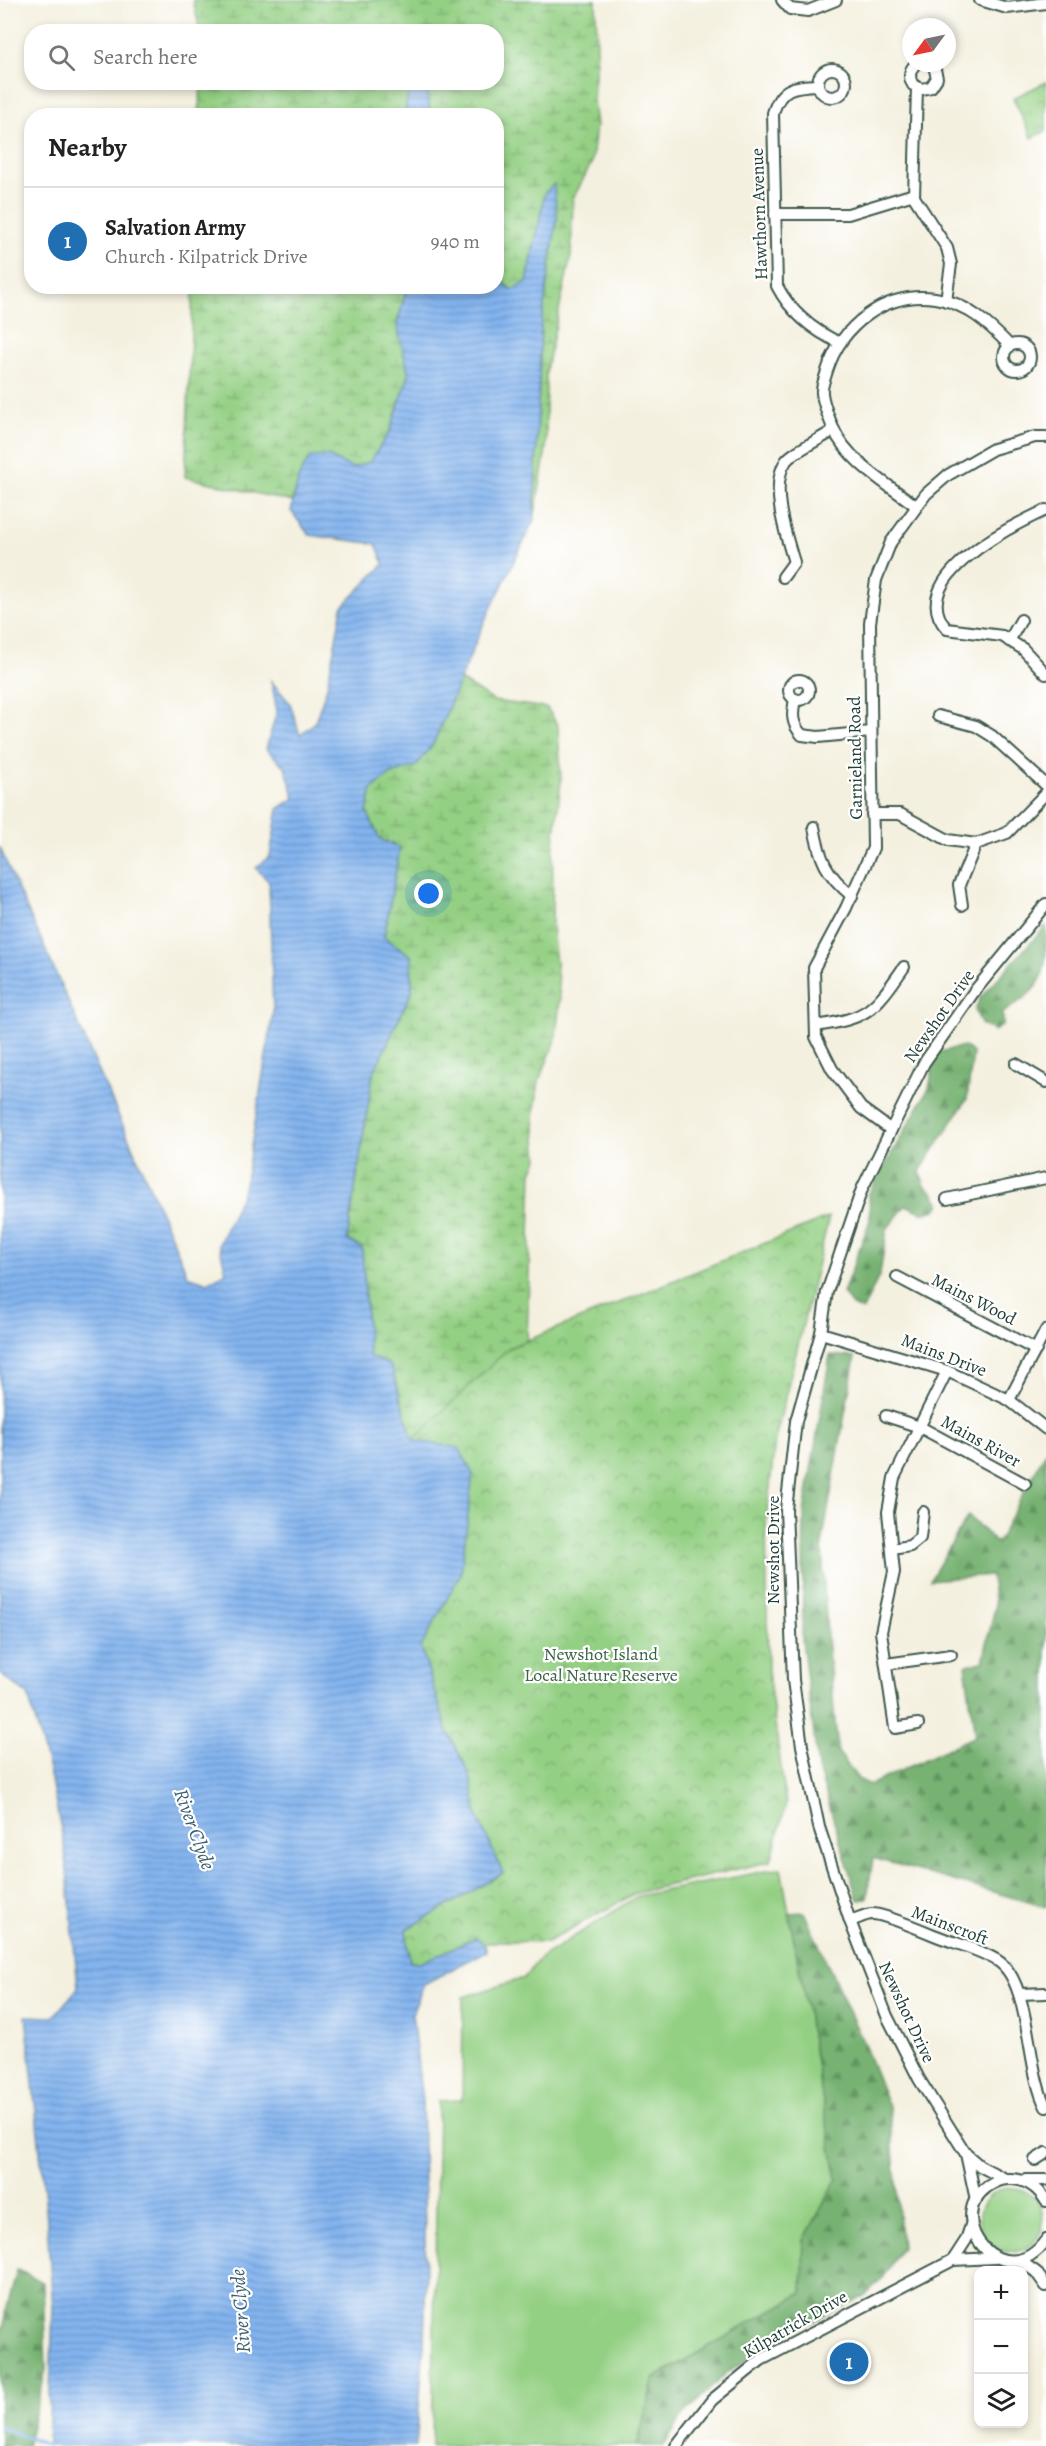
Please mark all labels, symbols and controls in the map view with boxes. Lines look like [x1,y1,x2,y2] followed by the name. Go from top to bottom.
[902,18,956,72] north arrow
[24,24,504,90] search box
[45,41,78,74] icon: search
[93,42,198,72] text: Search here
[48,130,127,165] text: Nearby
[745,147,773,281] street label: Hawthorn Avenue
[105,213,245,243] text: Salvation Army
[64,228,71,255] text: 1
[431,228,480,255] text: 940 m
[105,243,308,270] text: Church · Kilpatrick Drive
[842,696,868,820] street label: Garnieland Road
[414,879,443,908] your location
[898,964,980,1068] street label: Newshot Drive
[927,1267,1021,1331] street label: Mains Wood
[898,1328,990,1382] street label: Mains Drive
[937,1409,1025,1473] street label: Mains River
[761,1495,785,1605] street label: Newshot Drive
[524,1642,678,1687] park label: Newshot Island Local Nature Reserve
[167,1785,222,1873] water label: River Clyde
[908,1899,992,1951] street label: Mainscroft
[873,1958,941,2066] street label: Newshot Drive
[974,2266,1028,2428] map controls
[974,2266,1028,2320] button: +
[224,2268,257,2354] water label: River Clyde
[738,2284,852,2364] street label: Kilpatrick Drive
[974,2320,1028,2374] button: −
[830,2340,868,2384] pin: 1
[974,2374,1028,2428] button: layers

